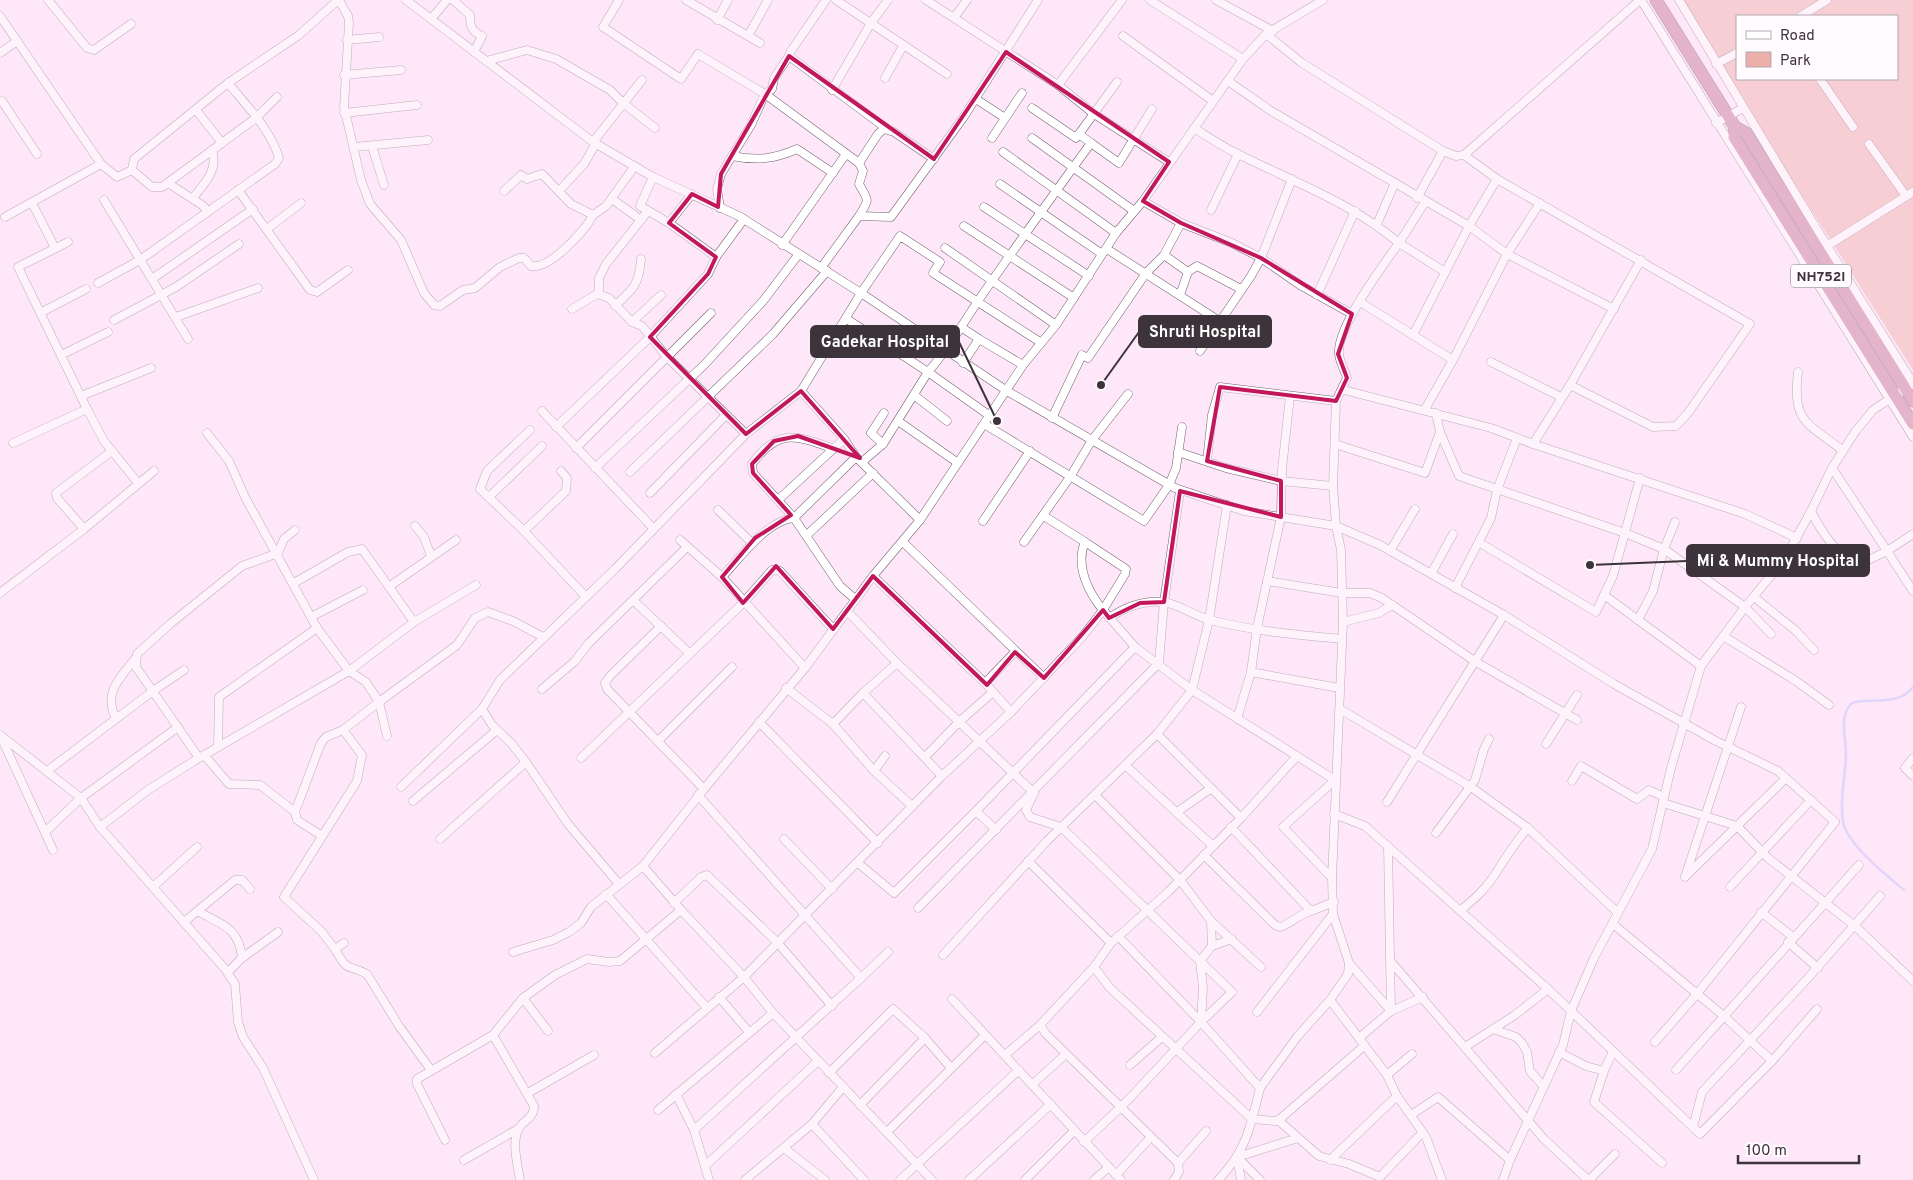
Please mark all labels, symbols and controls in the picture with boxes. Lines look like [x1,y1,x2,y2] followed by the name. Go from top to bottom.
[1736,15,1898,80] legend
[1780,27,1815,46] text: Road
[1780,52,1811,71] text: Park
[1791,264,1851,288] road number: NH752I
[1139,316,1271,347] callout: Shruti Hospital
[1149,323,1261,343] text: Shruti Hospital
[811,326,959,357] callout: Gadekar Hospital
[821,333,949,353] text: Gadekar Hospital
[1687,545,1869,576] callout: Mi & Mummy Hospital
[1697,552,1859,572] text: Mi & Mummy Hospital
[1738,1132,1859,1164] scale bar
[1746,1142,1787,1161] text: 100 m

